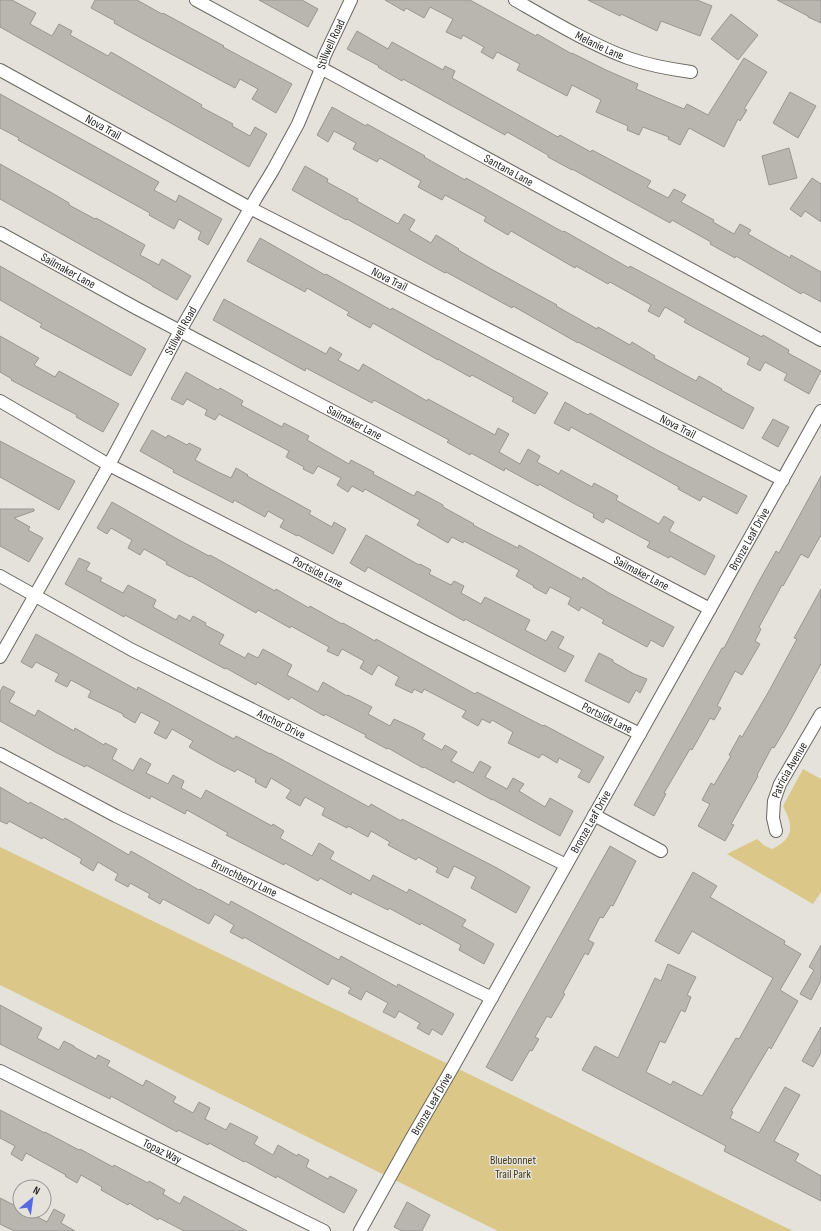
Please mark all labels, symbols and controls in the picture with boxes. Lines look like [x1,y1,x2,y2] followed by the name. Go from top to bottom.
[314,17,349,71] street label: Stillwell Road
[572,28,626,64] street label: Melanie Lane
[83,112,123,143] street label: Nova Trail
[481,151,536,190] street label: Santana Lane
[38,250,98,292] street label: Sailmaker Lane
[369,264,410,295] street label: Nova Trail
[162,304,200,358] street label: Stillwell Road
[324,402,385,444] street label: Sailmaker Lane
[657,411,698,442] street label: Nova Trail
[726,505,773,573] street label: Bronze Leaf Drive
[290,553,345,592] street label: Portside Lane
[611,553,671,594] street label: Sailmaker Lane
[579,699,635,737] street label: Portside Lane
[254,706,308,743] street label: Anchor Drive
[769,739,811,800] street label: Patricia Avenue
[567,787,615,856] street label: Bronze Leaf Drive
[209,856,280,901] street label: Brunchberry Lane
[408,1070,456,1138] street label: Bronze Leaf Drive
[140,1136,184,1168] street label: Topaz Way
[490,1153,536,1182] park label: Bluebonnet Trail Park
[12,1179,52,1219] north arrow
[31,1184,42,1198] text: N

